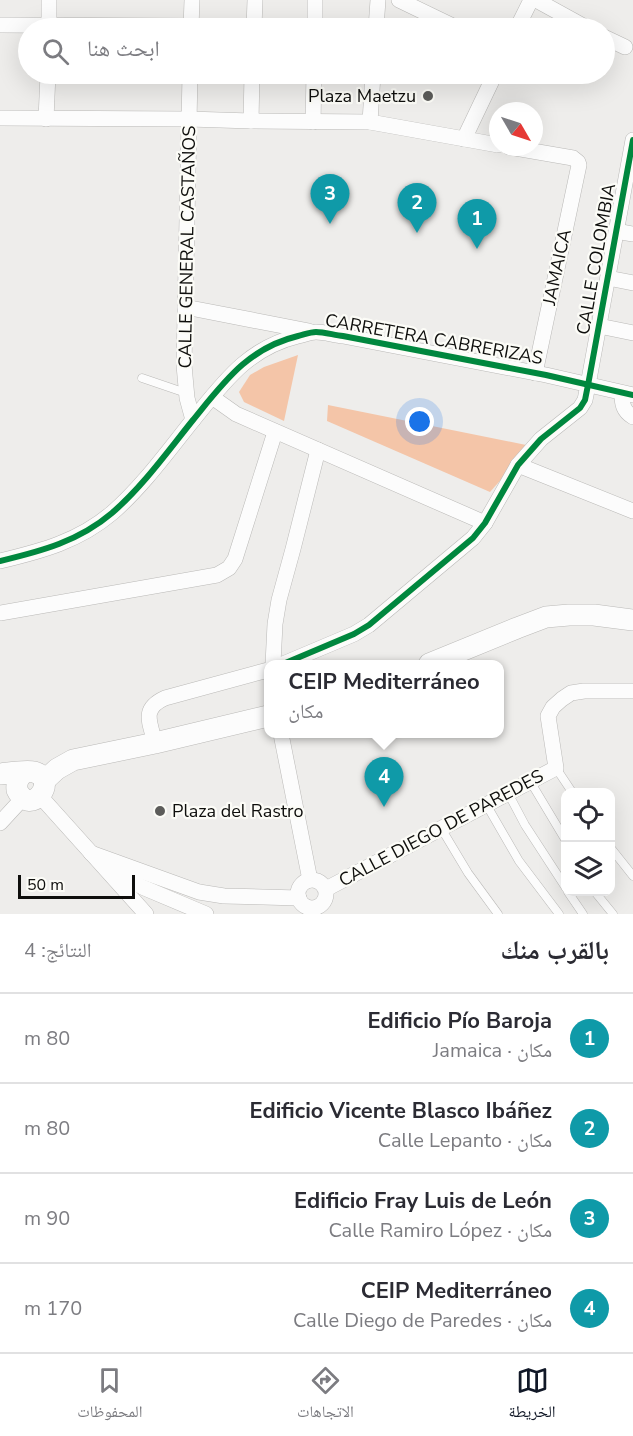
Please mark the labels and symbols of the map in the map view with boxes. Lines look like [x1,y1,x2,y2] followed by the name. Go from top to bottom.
[308,84,416,108] place label: Plaza Maetzu
[421,89,435,103] marker: Plaza Maetzu
[489,102,543,156] north arrow
[173,125,201,369] street label: CALLE GENERAL CASTAÑOS
[310,174,350,224] pin: 3
[571,181,621,337] street label: CALLE COLOMBIA
[398,184,436,233] pin: 2
[458,200,496,249] pin: 1
[537,227,577,308] street label: JAMAICA
[323,308,545,370] street label: CARRETERA CABRERIZAS
[405,407,434,436] your location
[364,758,404,807] pin: 4
[334,764,548,892] street label: CALLE DIEGO DE PAREDES
[172,799,303,823] place label: Plaza del Rastro
[153,804,167,818] marker: Plaza del Rastro
[18,872,135,900] scale bar

